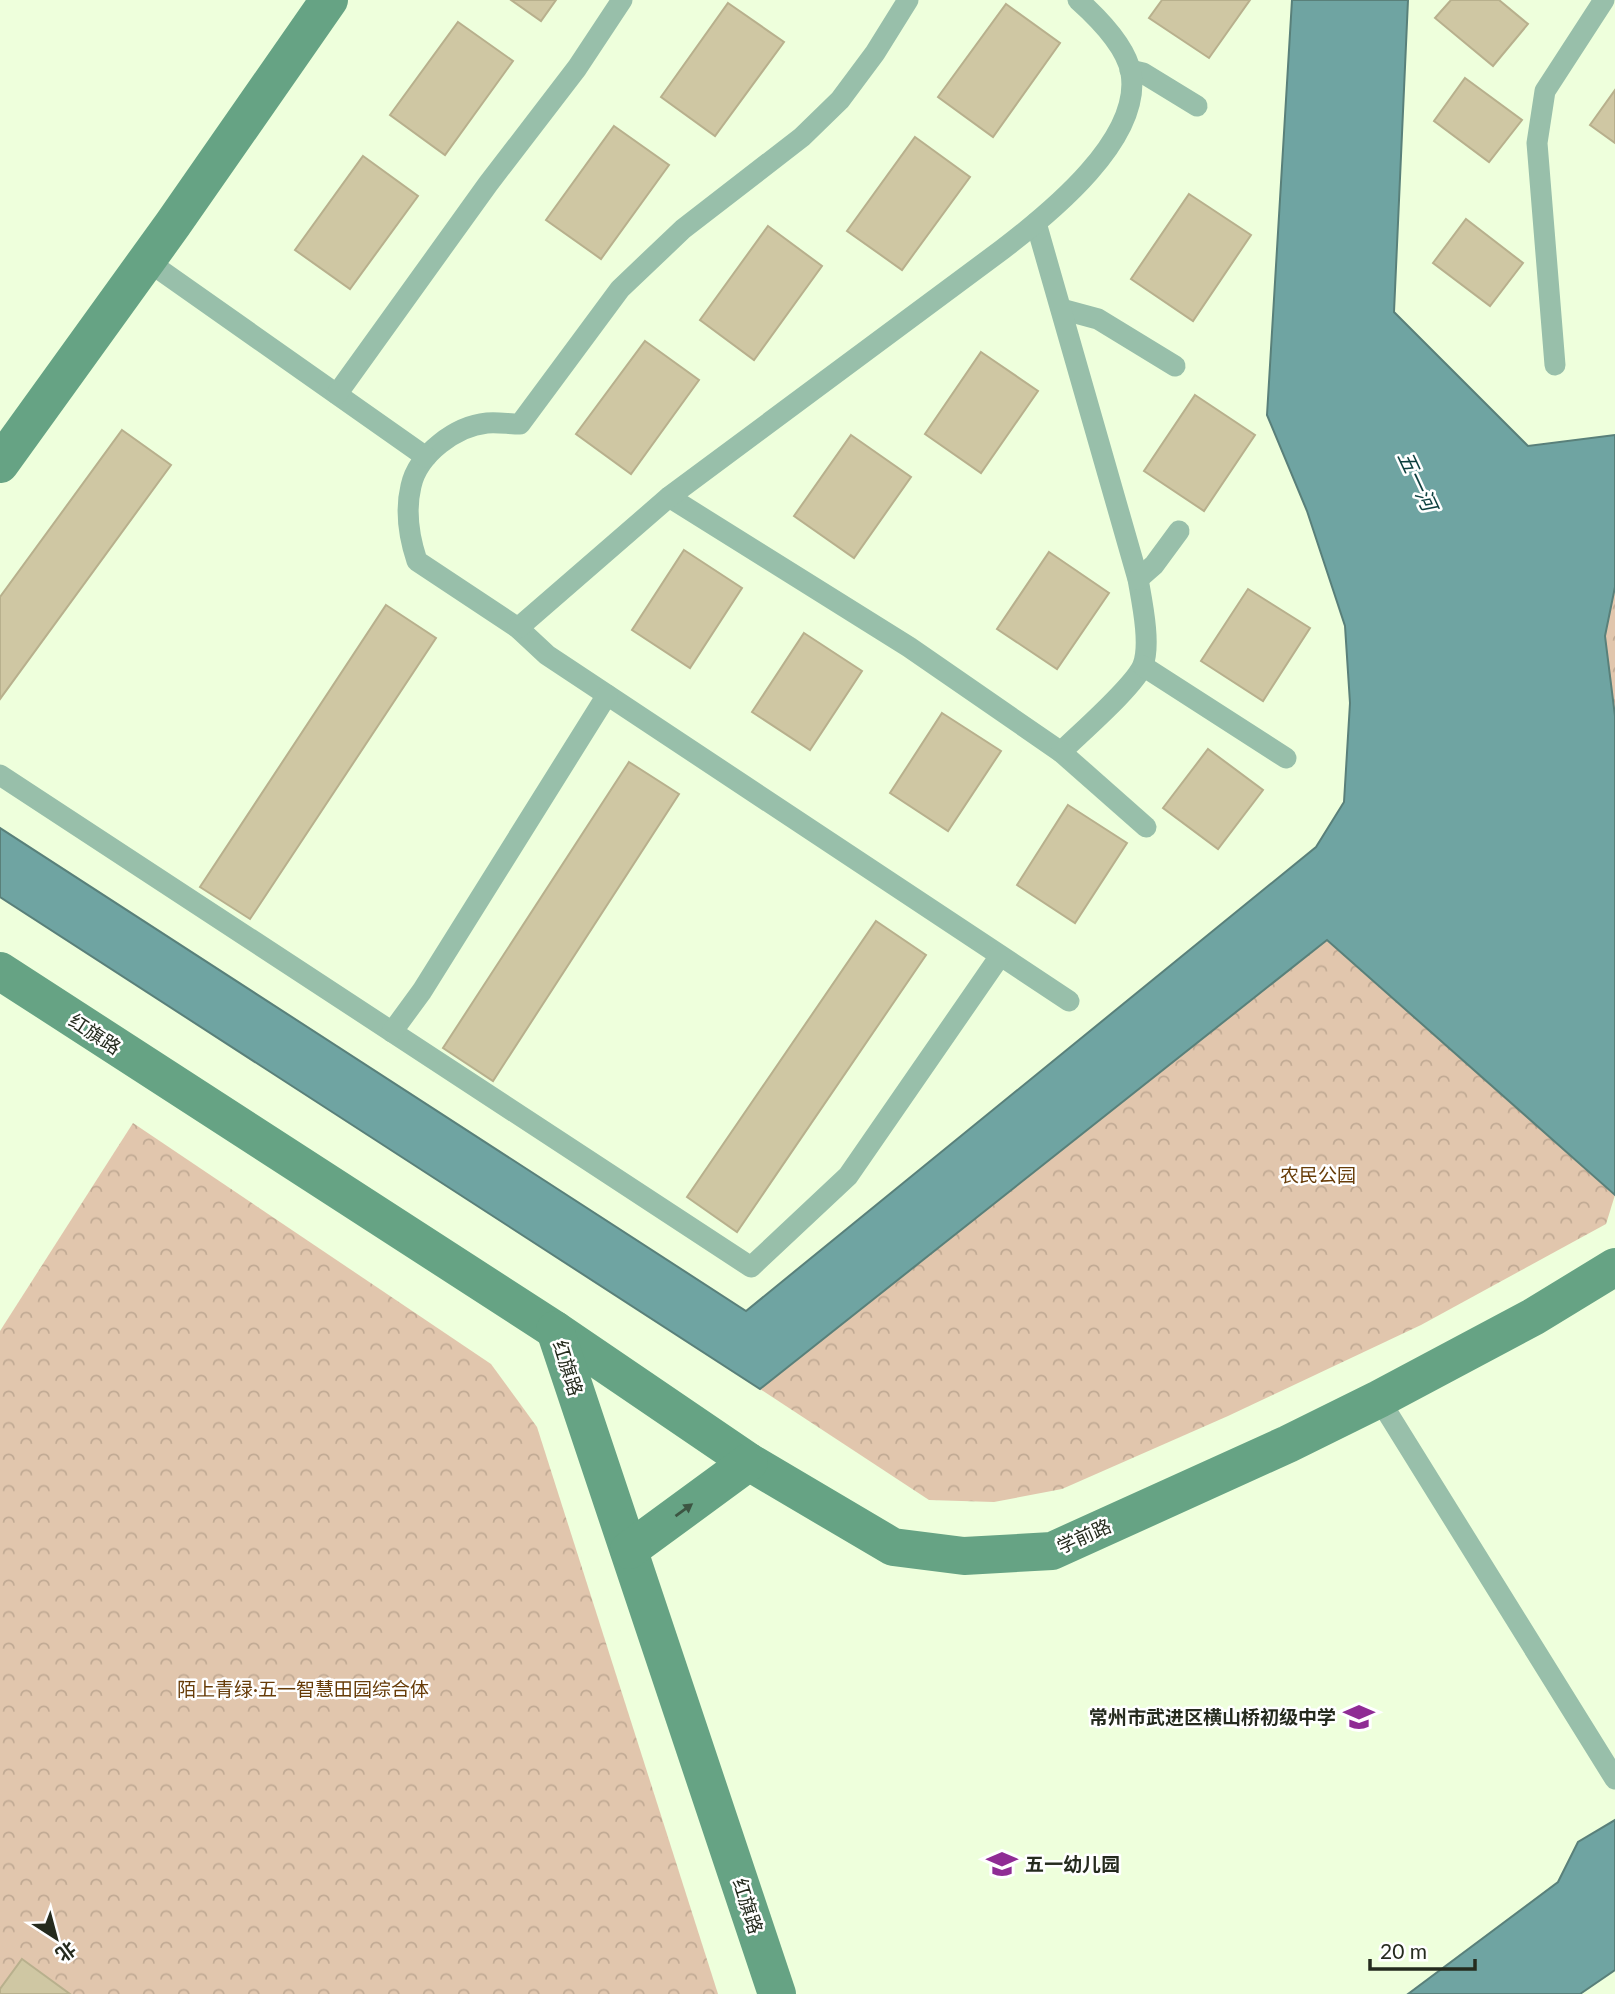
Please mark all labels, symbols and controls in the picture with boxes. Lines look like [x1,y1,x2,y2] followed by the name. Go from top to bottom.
[1394,447,1445,518] water label: 五一河
[65,1008,125,1059] street label: 红旗路
[1280,1163,1356,1186] park label: 农民公园
[549,1337,588,1399] street label: 红旗路
[675,1503,693,1517] one-way arrow
[1053,1513,1115,1558] street label: 学前路
[177,1677,429,1700] park label: 陌上青绿·五一智慧田园综合体
[1342,1700,1376,1734] school or university icon: 常州市武进区横山桥初级中学
[1089,1705,1336,1728] place label: 常州市武进区横山桥初级中学
[985,1847,1019,1881] school or university icon: 五一幼儿园
[1025,1852,1120,1875] place label: 五一幼儿园
[729,1875,768,1937] street label: 红旗路
[21,1903,91,1973] north arrow
[1370,1927,1475,1971] scale bar
[52,1937,81,1967] text: 北
[1380,1938,1427,1963] text: 20 m

